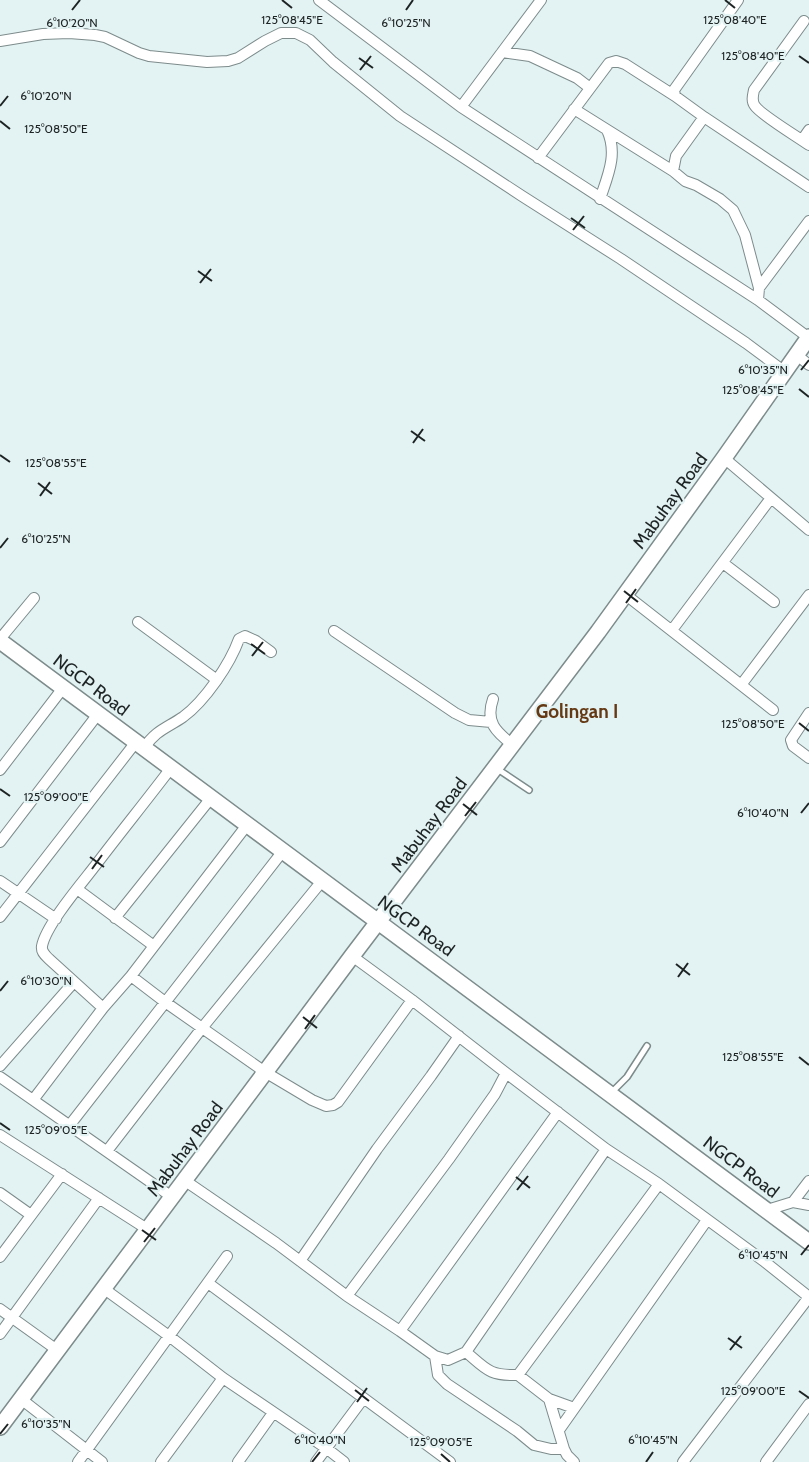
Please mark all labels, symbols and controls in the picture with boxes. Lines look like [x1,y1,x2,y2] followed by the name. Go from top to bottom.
[261,12,323,27] text: 125°08'45"E
[703,12,767,27] text: 125°08'40"E
[46,15,98,30] text: 6°10'20"N
[381,15,431,30] text: 6°10'25"N
[721,48,785,63] text: 125°08'40"E
[20,88,72,103] text: 6°10'20"N
[24,121,88,136] text: 125°08'50"E
[738,362,788,377] text: 6°10'35"N
[722,382,784,397] text: 125°08'45"E
[628,449,712,553] street label: Mabuhay Road
[25,455,87,470] text: 125°08'55"E
[21,531,71,546] text: 6°10'25"N
[49,649,133,721] street label: NGCP Road
[536,700,618,723] district label: Golingan I
[721,716,785,731] text: 125°08'50"E
[386,773,472,877] street label: Mabuhay Road
[24,789,89,804] text: 125°09'00"E
[737,805,789,820] text: 6°10'40"N
[373,891,459,961] street label: NGCP Road
[20,973,72,988] text: 6°10'30"N
[722,1049,784,1064] text: 125°08'55"E
[142,1097,228,1201] street label: Mabuhay Road
[25,1122,88,1137] text: 125°09'05"E
[699,1131,783,1203] street label: NGCP Road
[738,1247,788,1262] text: 6°10'45"N
[721,1383,786,1398] text: 125°09'00"E
[21,1416,71,1431] text: 6°10'35"N
[294,1432,346,1447] text: 6°10'40"N
[628,1432,678,1447] text: 6°10'45"N
[410,1434,473,1449] text: 125°09'05"E

